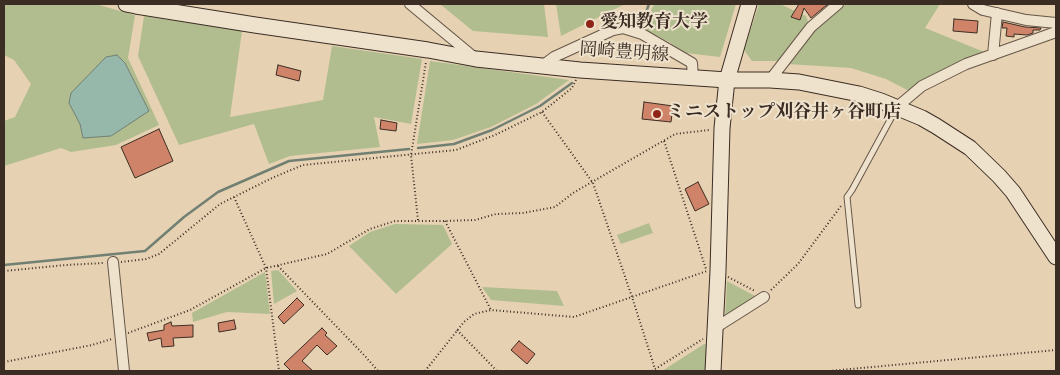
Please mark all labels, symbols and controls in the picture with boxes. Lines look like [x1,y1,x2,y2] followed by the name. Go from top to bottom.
[600,13,708,35] place label: 愛知教育大学
[584,18,596,30] marker: 愛知教育大学
[578,40,670,68] street label: 岡崎豊明線
[667,103,901,125] place label: ミニストップ刈谷井ヶ谷町店
[651,108,663,120] marker: ミニストップ刈谷井ヶ谷町店

